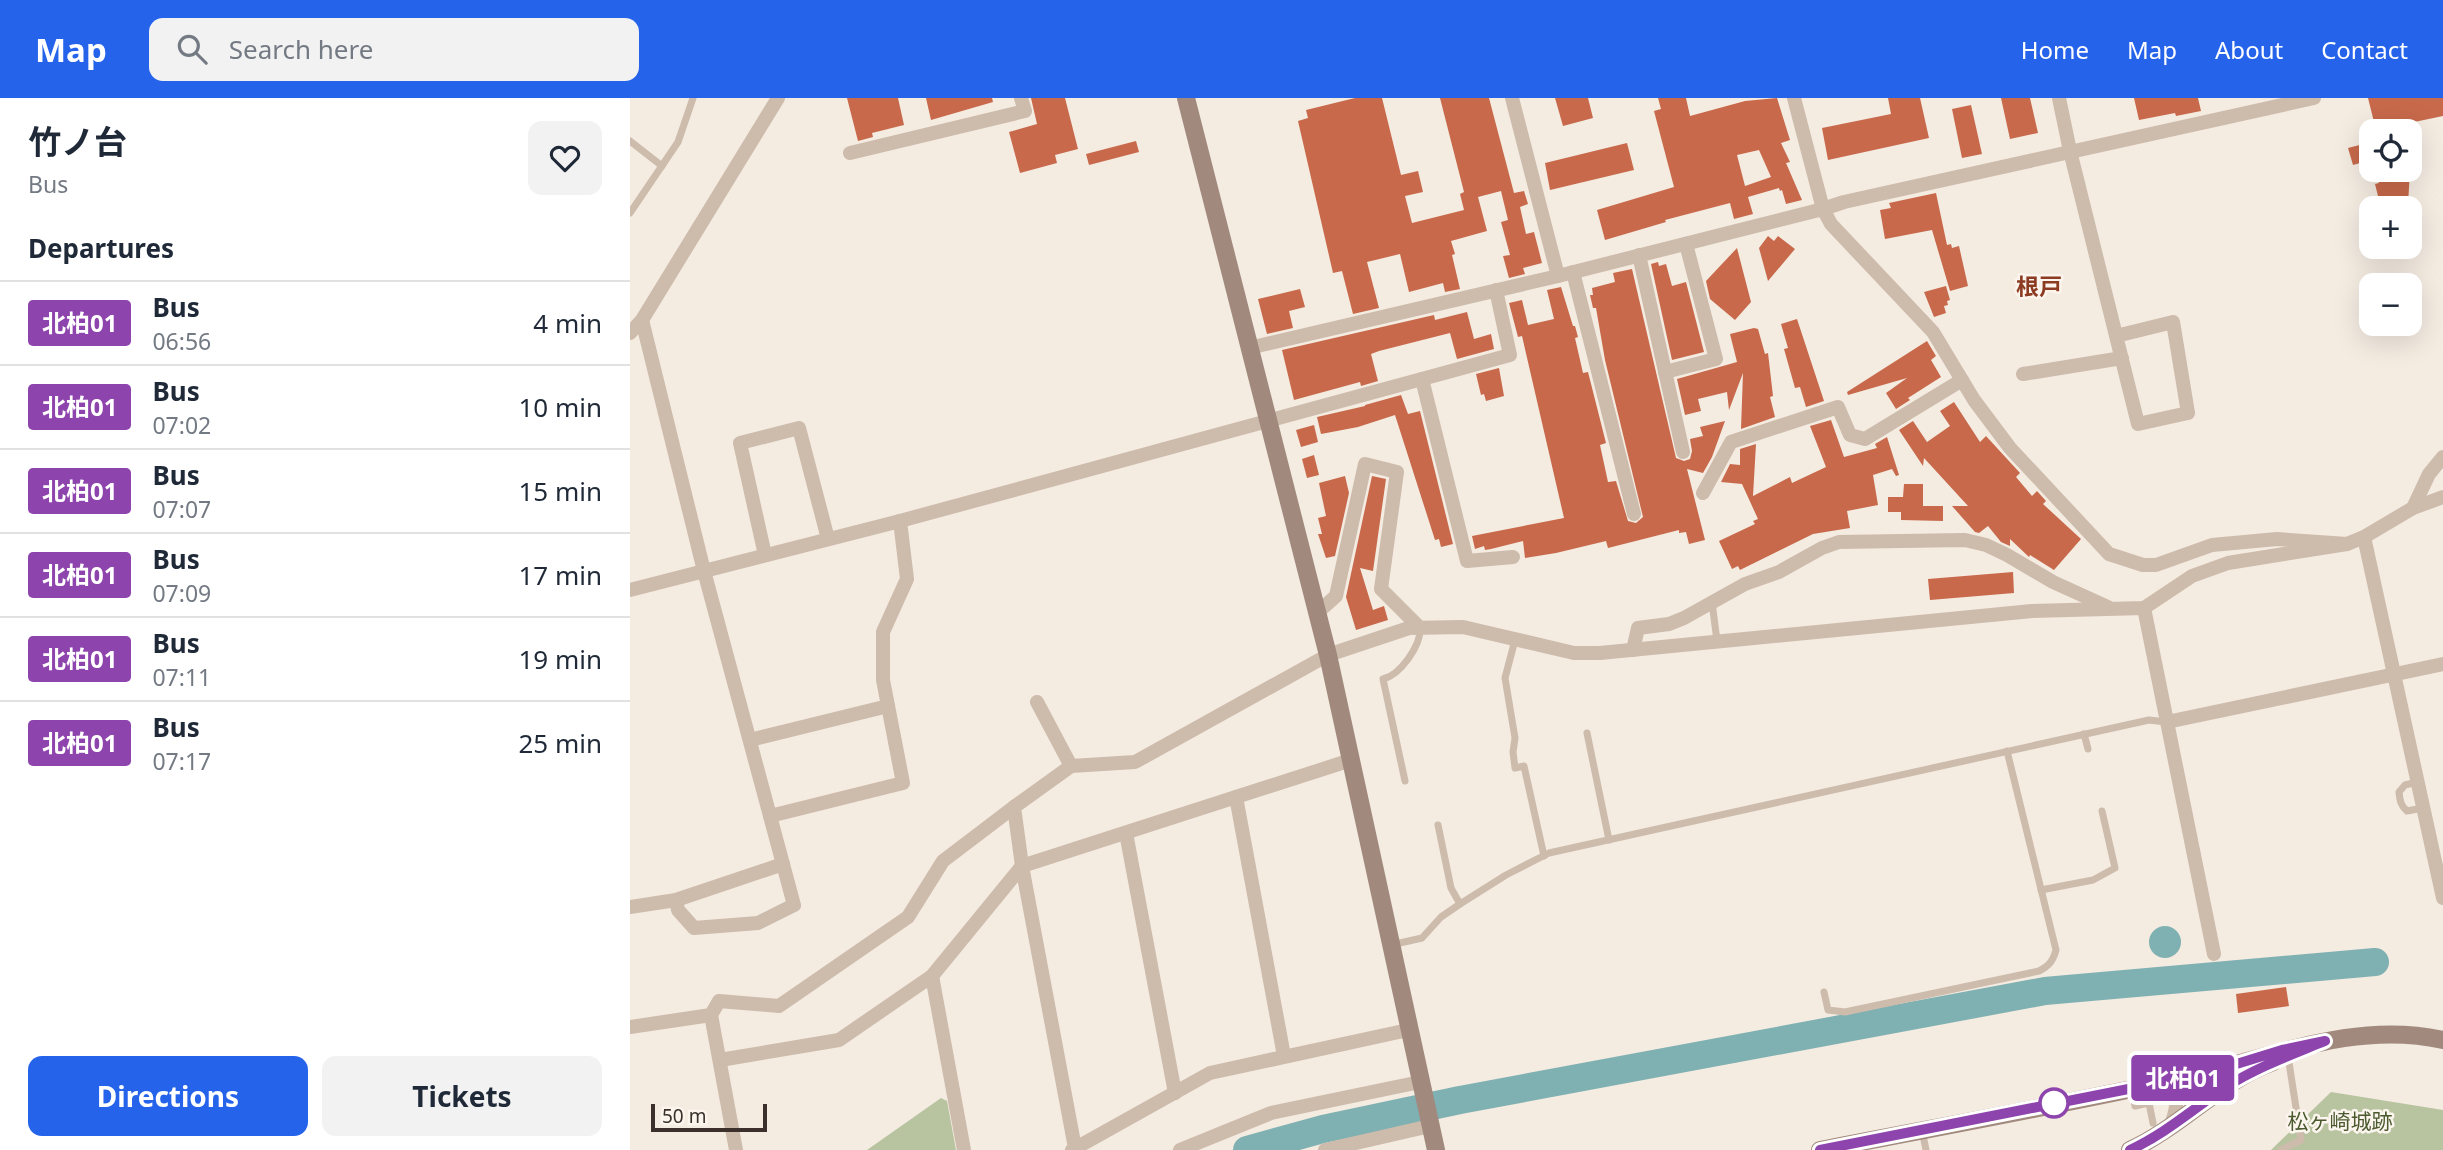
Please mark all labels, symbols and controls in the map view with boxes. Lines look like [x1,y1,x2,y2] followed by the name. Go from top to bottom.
[149,18,639,81] search box
[35,27,107,72] text: Map
[173,30,211,68] icon: search
[229,31,373,67] text: Search here
[2021,33,2089,66] text: Home
[2127,33,2177,66] text: Map
[2215,33,2283,66] text: About
[2321,33,2408,66] text: Contact
[28,119,127,164] text: 竹ノ台
[2359,119,2422,336] map controls
[2359,119,2422,182] button: locate
[528,121,602,195] button: heart
[28,168,68,200] text: Bus
[2359,196,2422,259] button: +
[28,230,174,266] text: Departures
[2016,270,2062,302] district label: 根戸
[2359,273,2422,336] button: −
[152,289,200,325] text: Bus
[533,305,602,341] text: 4 min
[42,306,117,339] text: 北柏01
[152,325,211,357] text: 06:56
[152,373,200,409] text: Bus
[518,389,602,425] text: 10 min
[42,390,117,423] text: 北柏01
[152,409,211,441] text: 07:02
[152,457,200,493] text: Bus
[518,473,602,509] text: 15 min
[42,474,117,507] text: 北柏01
[152,493,211,525] text: 07:07
[152,541,200,577] text: Bus
[518,557,602,593] text: 17 min
[42,558,117,591] text: 北柏01
[152,577,211,609] text: 07:09
[152,625,200,661] text: Bus
[518,641,602,677] text: 19 min
[42,642,117,675] text: 北柏01
[152,661,211,693] text: 07:11
[152,709,200,745] text: Bus
[518,725,602,761] text: 25 min
[42,726,117,759] text: 北柏01
[152,745,211,777] text: 07:17
[2134,1055,2232,1101] line badge: 北柏01
[28,1056,308,1136] button: Directions
[322,1056,602,1136] button: Tickets
[2145,1061,2221,1094] text: 北柏01
[2039,1088,2069,1118] unlabelled marker
[651,1101,766,1133] scale bar
[662,1103,706,1129] text: 50 m
[2288,1107,2393,1135] park label: 松ヶ崎城跡

